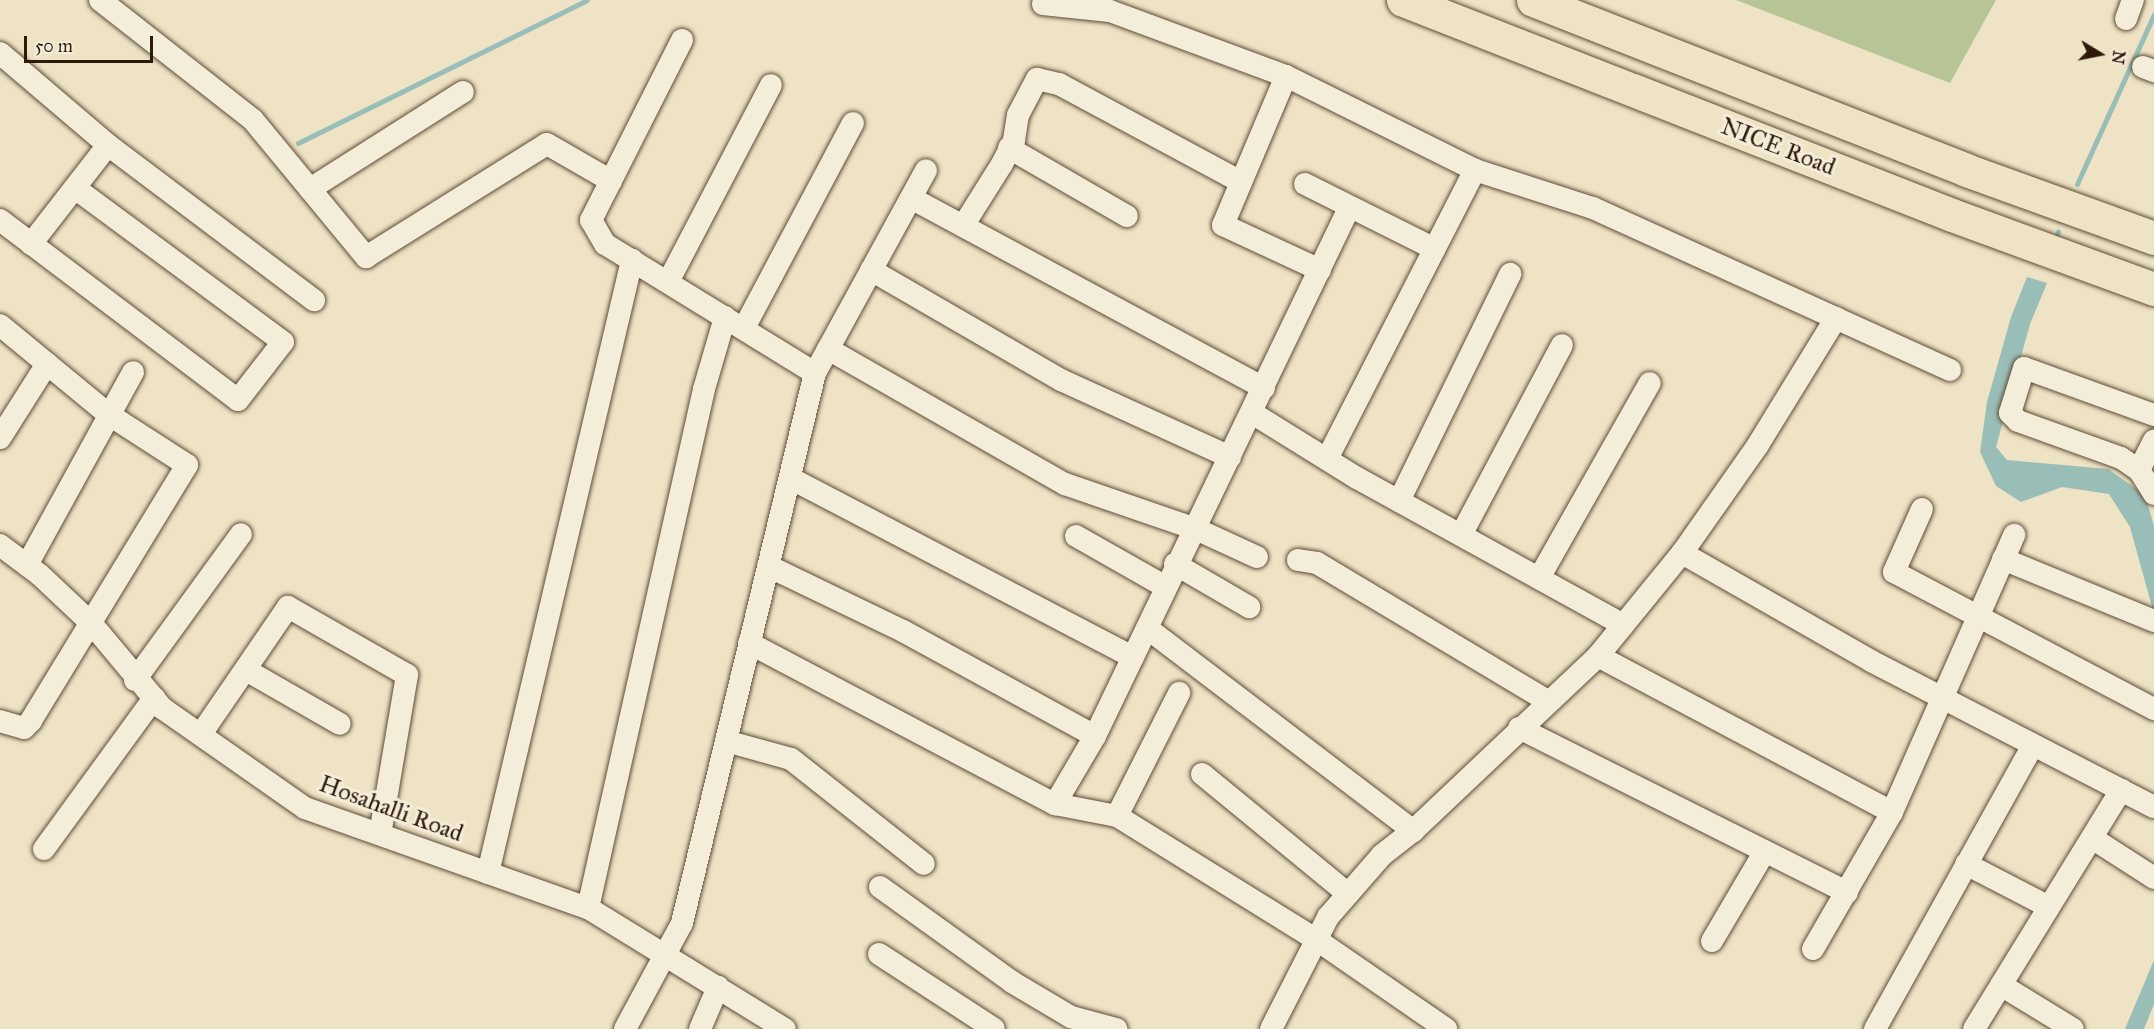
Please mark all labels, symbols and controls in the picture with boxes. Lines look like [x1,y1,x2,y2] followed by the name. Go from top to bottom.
[27,24,156,62] scale bar
[2070,24,2130,84] north arrow
[35,35,73,57] text: 50 m
[2108,49,2129,66] text: N
[1717,112,1839,182] street label: NICE Road
[315,770,467,848] street label: Hosahalli Road

